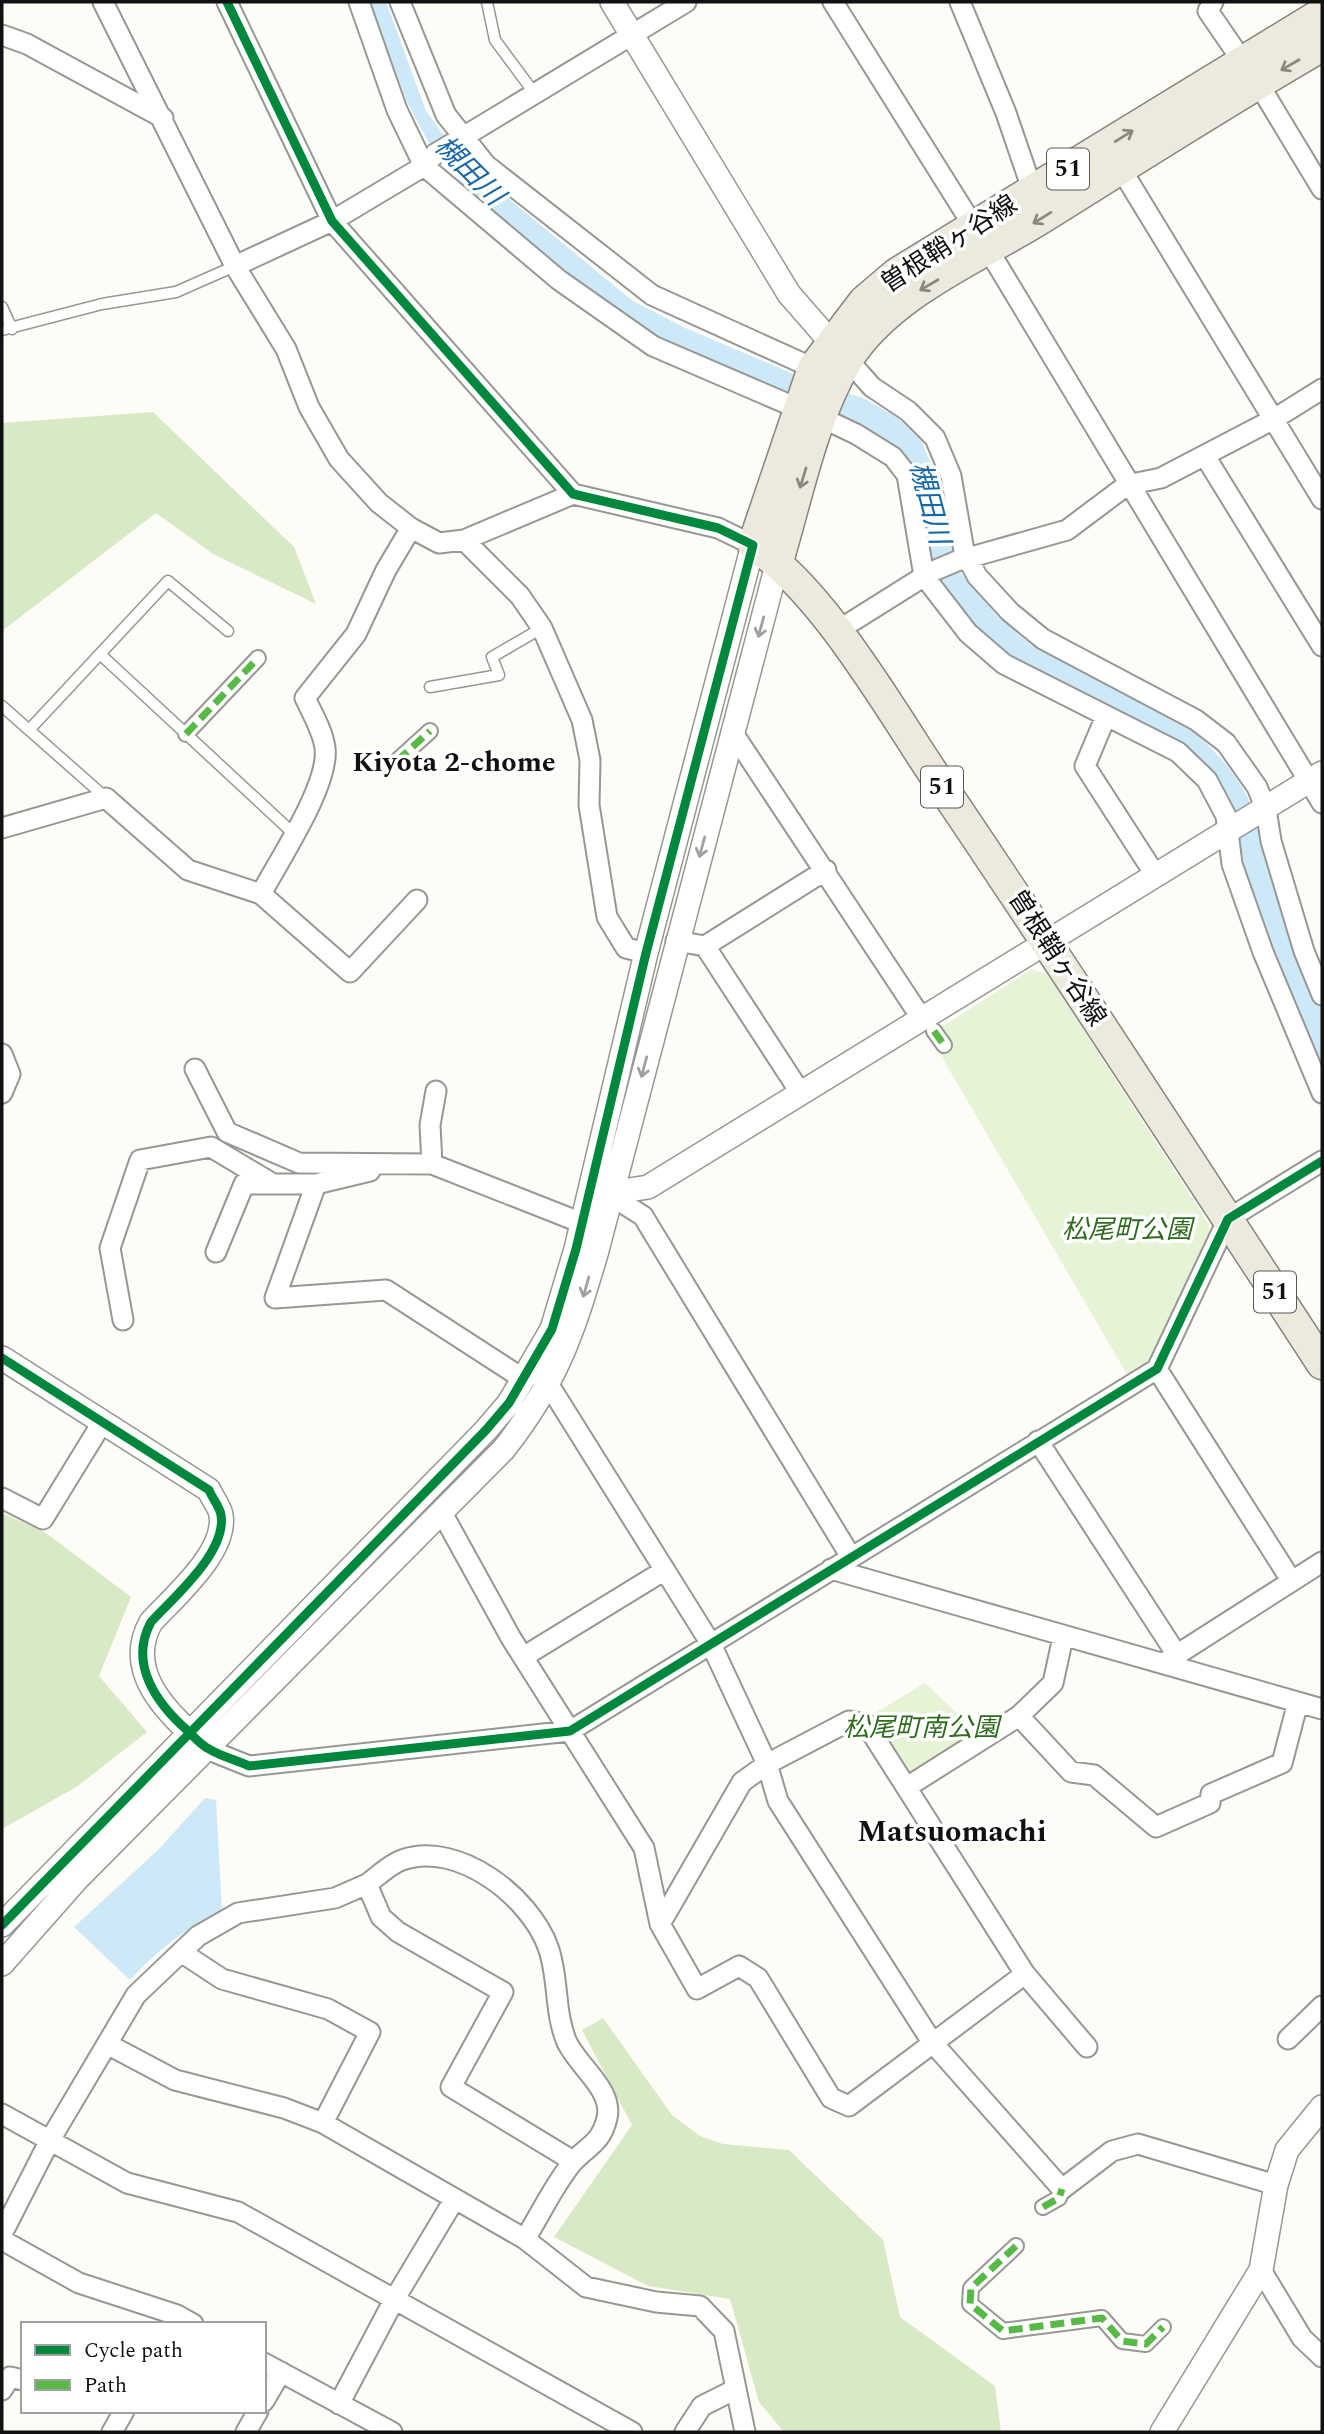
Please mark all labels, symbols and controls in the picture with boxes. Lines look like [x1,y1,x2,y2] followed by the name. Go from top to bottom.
[1281,58,1301,72] one-way arrow
[424,126,516,218] water label: 槻田川
[1114,128,1133,143] one-way arrow
[1047,148,1089,190] road number: 51
[873,185,1025,303] street label: 曽根鞘ヶ谷線
[1033,212,1053,226] one-way arrow
[920,278,940,292] one-way arrow
[897,457,961,552] water label: 槻田川
[796,466,809,488] one-way arrow
[754,615,767,638] one-way arrow
[352,741,556,784] district label: Kiyota 2-chome
[921,766,963,808] road number: 51
[695,835,708,858] one-way arrow
[998,882,1116,1034] street label: 曽根鞘ヶ谷線
[637,1055,650,1078] one-way arrow
[1062,1210,1196,1250] park label: 松尾町公園
[1254,1272,1296,1312] road number: 51
[579,1276,592,1298] one-way arrow
[843,1708,1003,1748] park label: 松尾町南公園
[857,1809,1047,1855] district label: Matsuomachi
[21,2322,266,2413] legend
[84,2335,183,2367] text: Cycle path
[84,2370,127,2402] text: Path

